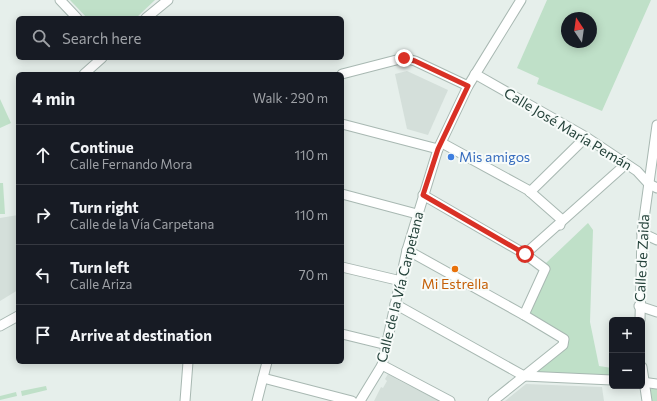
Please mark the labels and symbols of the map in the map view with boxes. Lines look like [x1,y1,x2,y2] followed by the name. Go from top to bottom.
[561,12,597,48] north arrow
[395,49,413,67] route end
[501,84,635,173] street label: Calle José María Pemán
[459,148,530,165] place label: Mis amigos
[446,152,456,162] marker: Mis amigos
[372,209,427,364] street label: Calle de la Vía Carpetana
[631,214,652,302] street label: Calle de Zaida
[516,245,534,263] route start
[450,264,460,274] marker: Mi Estrella
[421,275,489,292] place label: Mi Estrella

